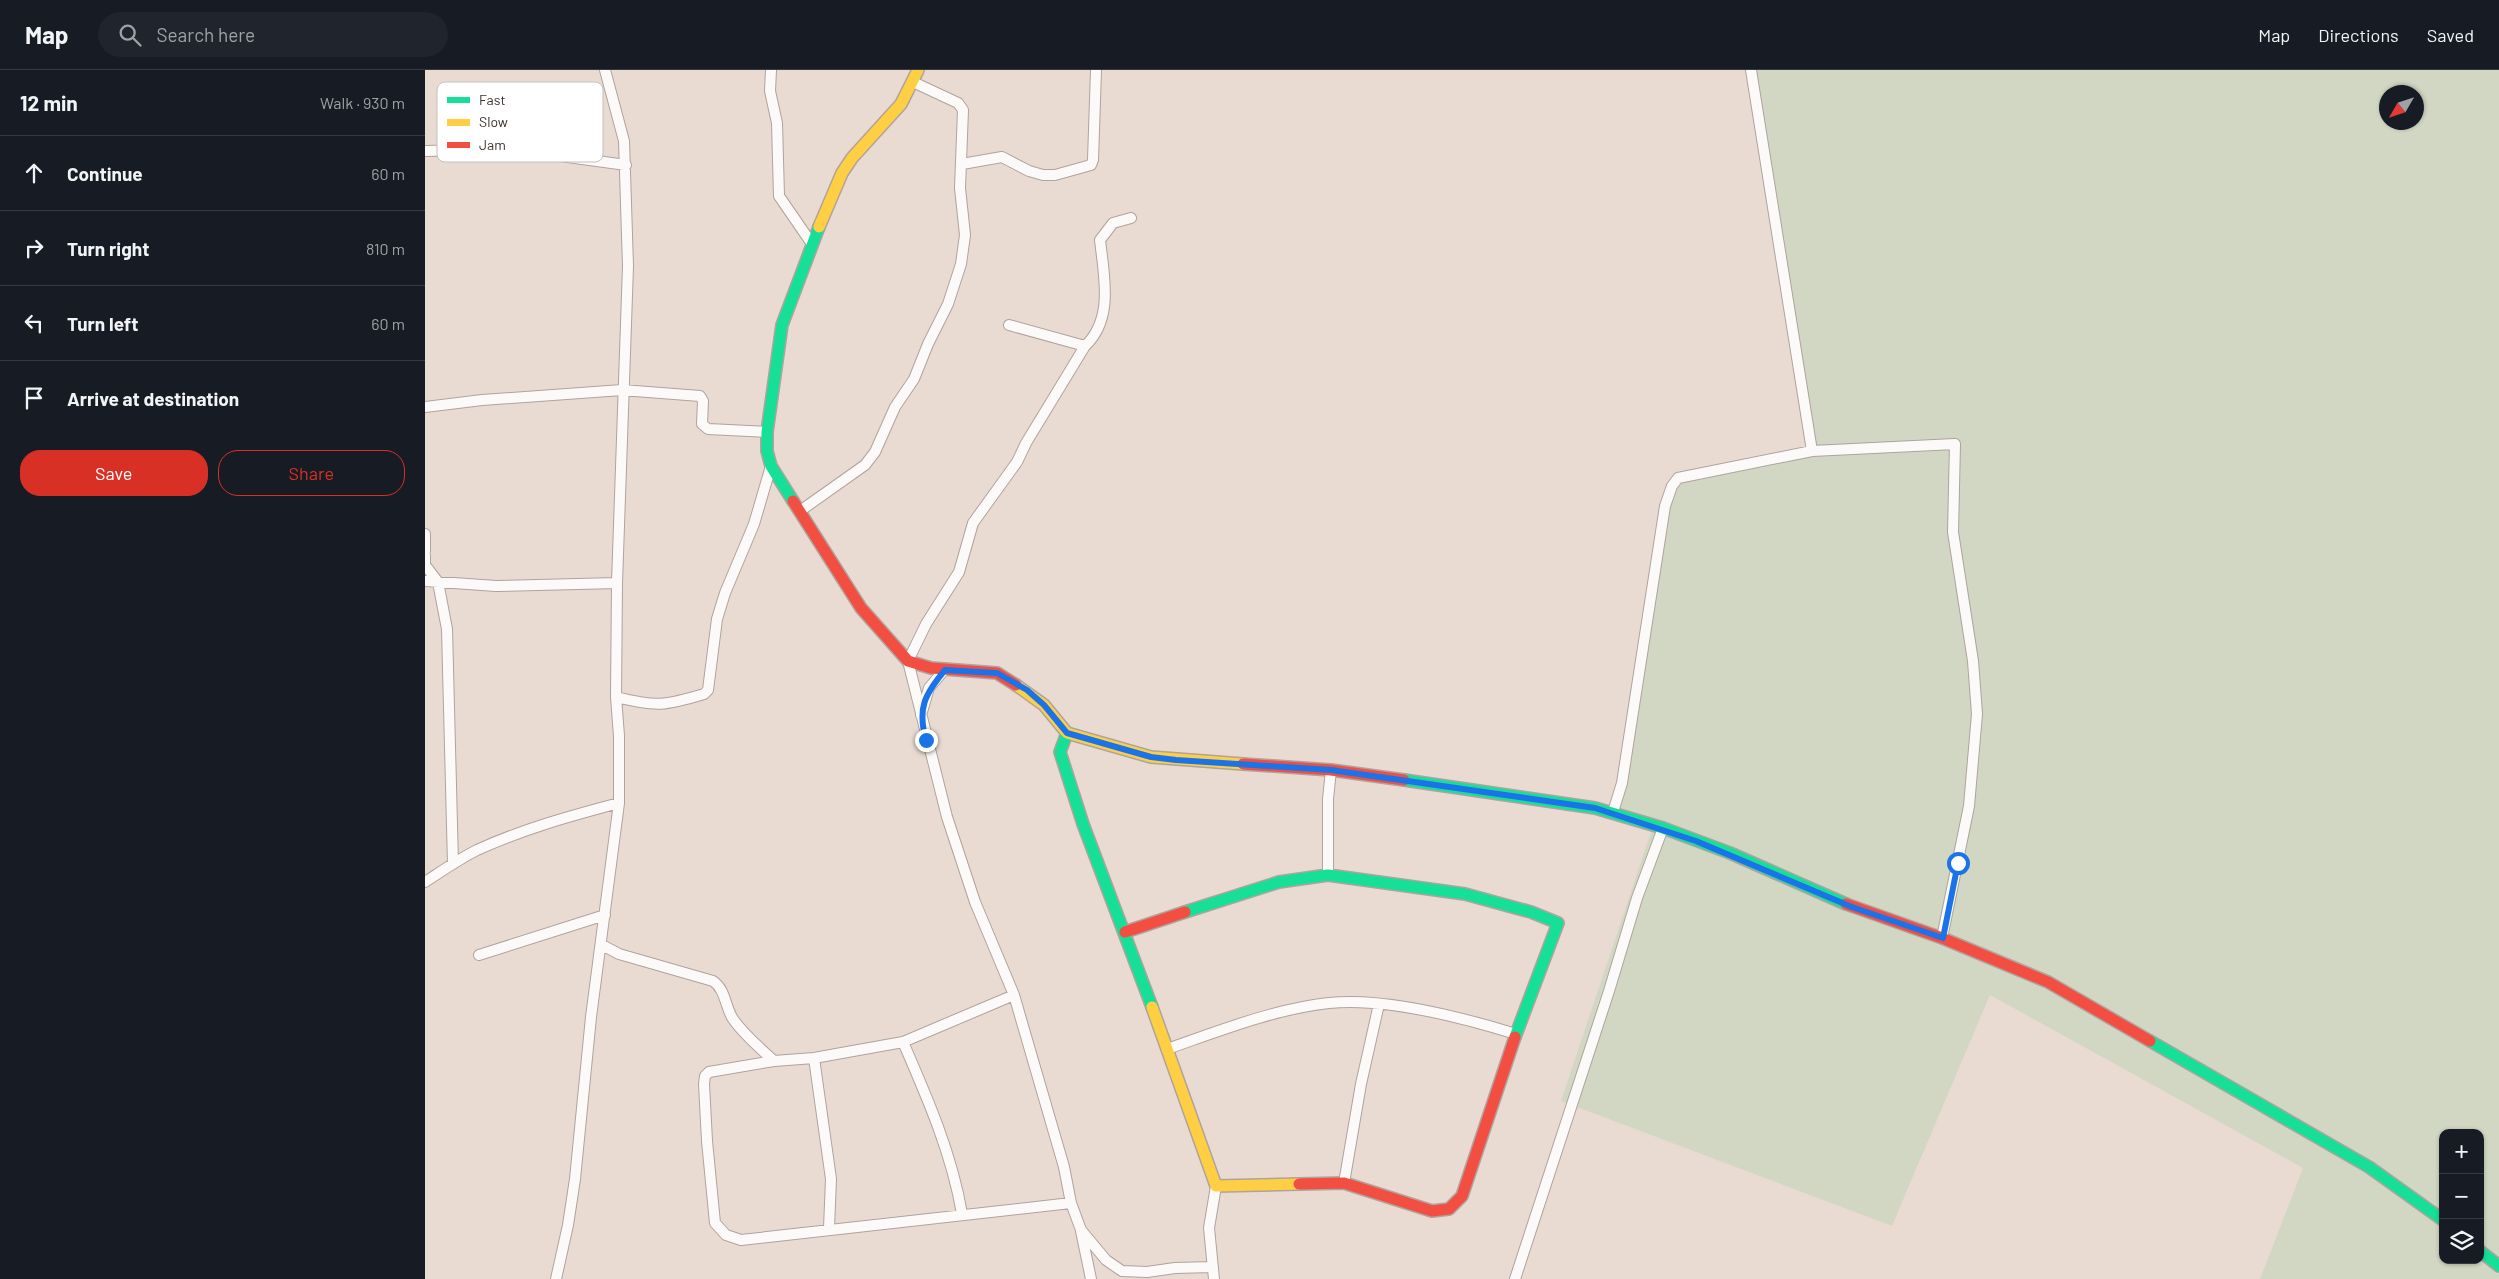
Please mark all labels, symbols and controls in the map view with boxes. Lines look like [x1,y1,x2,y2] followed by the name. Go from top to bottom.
[98,12,448,57] search box
[25,20,68,49] text: Map
[116,21,144,49] icon: search
[156,23,255,46] text: Search here
[2258,24,2290,46] text: Map
[2318,24,2399,46] text: Directions
[2427,24,2474,46] text: Saved
[437,82,603,162] legend
[2379,85,2424,130] north arrow
[20,90,78,115] text: 12 min
[479,91,505,108] text: Fast
[320,93,405,112] text: Walk · 930 m
[479,113,508,130] text: Slow
[479,136,506,153] text: Jam
[20,159,48,187] icon: ahead
[67,162,143,185] text: Continue
[371,164,405,183] text: 60 m
[20,234,48,262] icon: right
[67,237,149,260] text: Turn right
[366,239,405,258] text: 810 m
[20,309,48,337] icon: left
[67,312,138,335] text: Turn left
[371,314,405,333] text: 60 m
[20,384,48,412] icon: arrive
[67,387,239,410] text: Arrive at destination
[20,450,208,496] button: Save
[218,450,405,496] button: Share
[915,729,938,752] route end
[1947,852,1970,875] route start
[2439,1129,2484,1264] map controls
[2439,1129,2484,1174] button: +
[2439,1174,2484,1219] button: −
[2439,1219,2484,1264] button: layers

